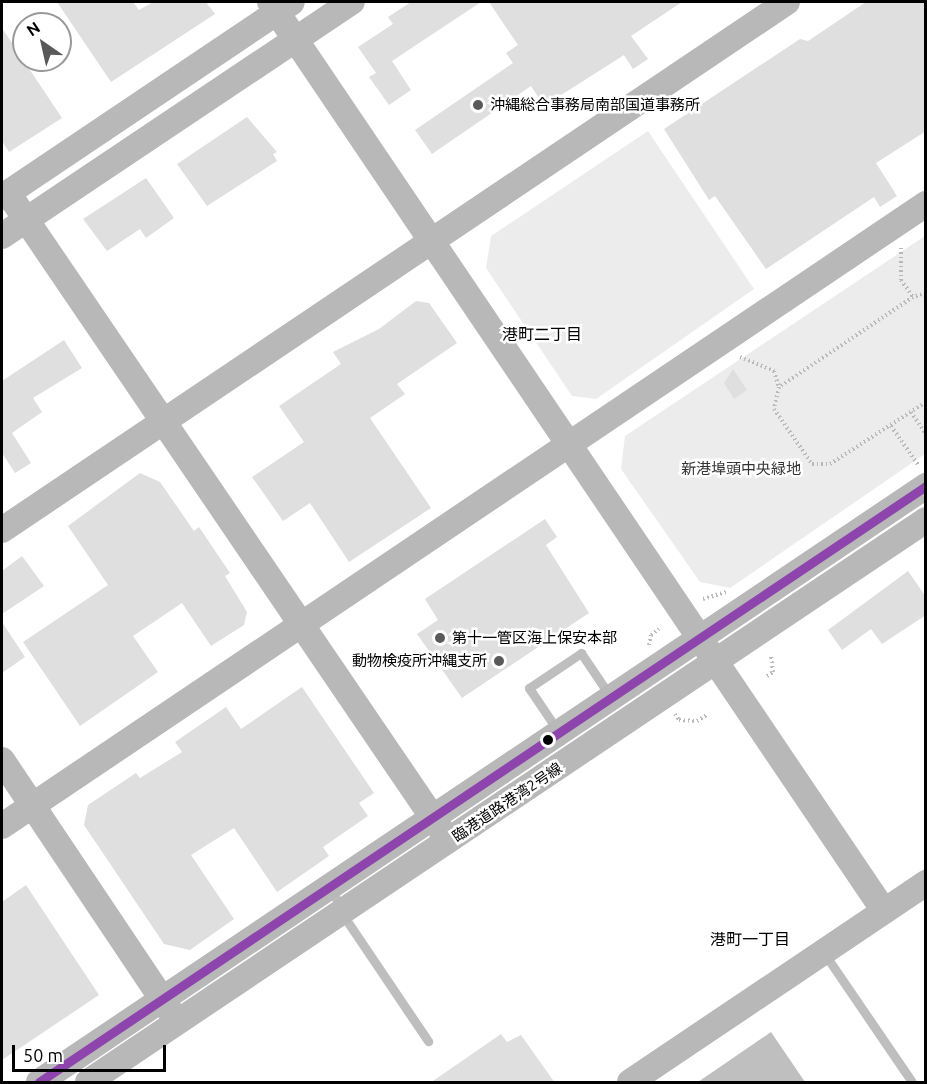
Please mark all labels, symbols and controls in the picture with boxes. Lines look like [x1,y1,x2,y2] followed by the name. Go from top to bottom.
[12,12,72,72] north arrow
[23,18,43,40] text: N
[490,96,700,114] place label: 沖縄総合事務局南部国道事務所
[471,98,485,112] marker: 沖縄総合事務局南部国道事務所
[502,324,582,344] district label: 港町二丁目
[681,460,801,478] park label: 新港埠頭中央緑地
[452,629,617,647] place label: 第十一管区海上保安本部
[433,631,447,645] marker: 第十一管区海上保安本部
[352,652,487,670] place label: 動物検疫所沖縄支所
[492,654,506,668] marker: 動物検疫所沖縄支所
[542,734,554,746] unlabelled marker
[449,759,565,845] street label: 臨港道路港湾2号線
[710,929,790,949] district label: 港町一丁目
[15,1033,170,1071] scale bar
[23,1045,63,1065] text: 50 m

